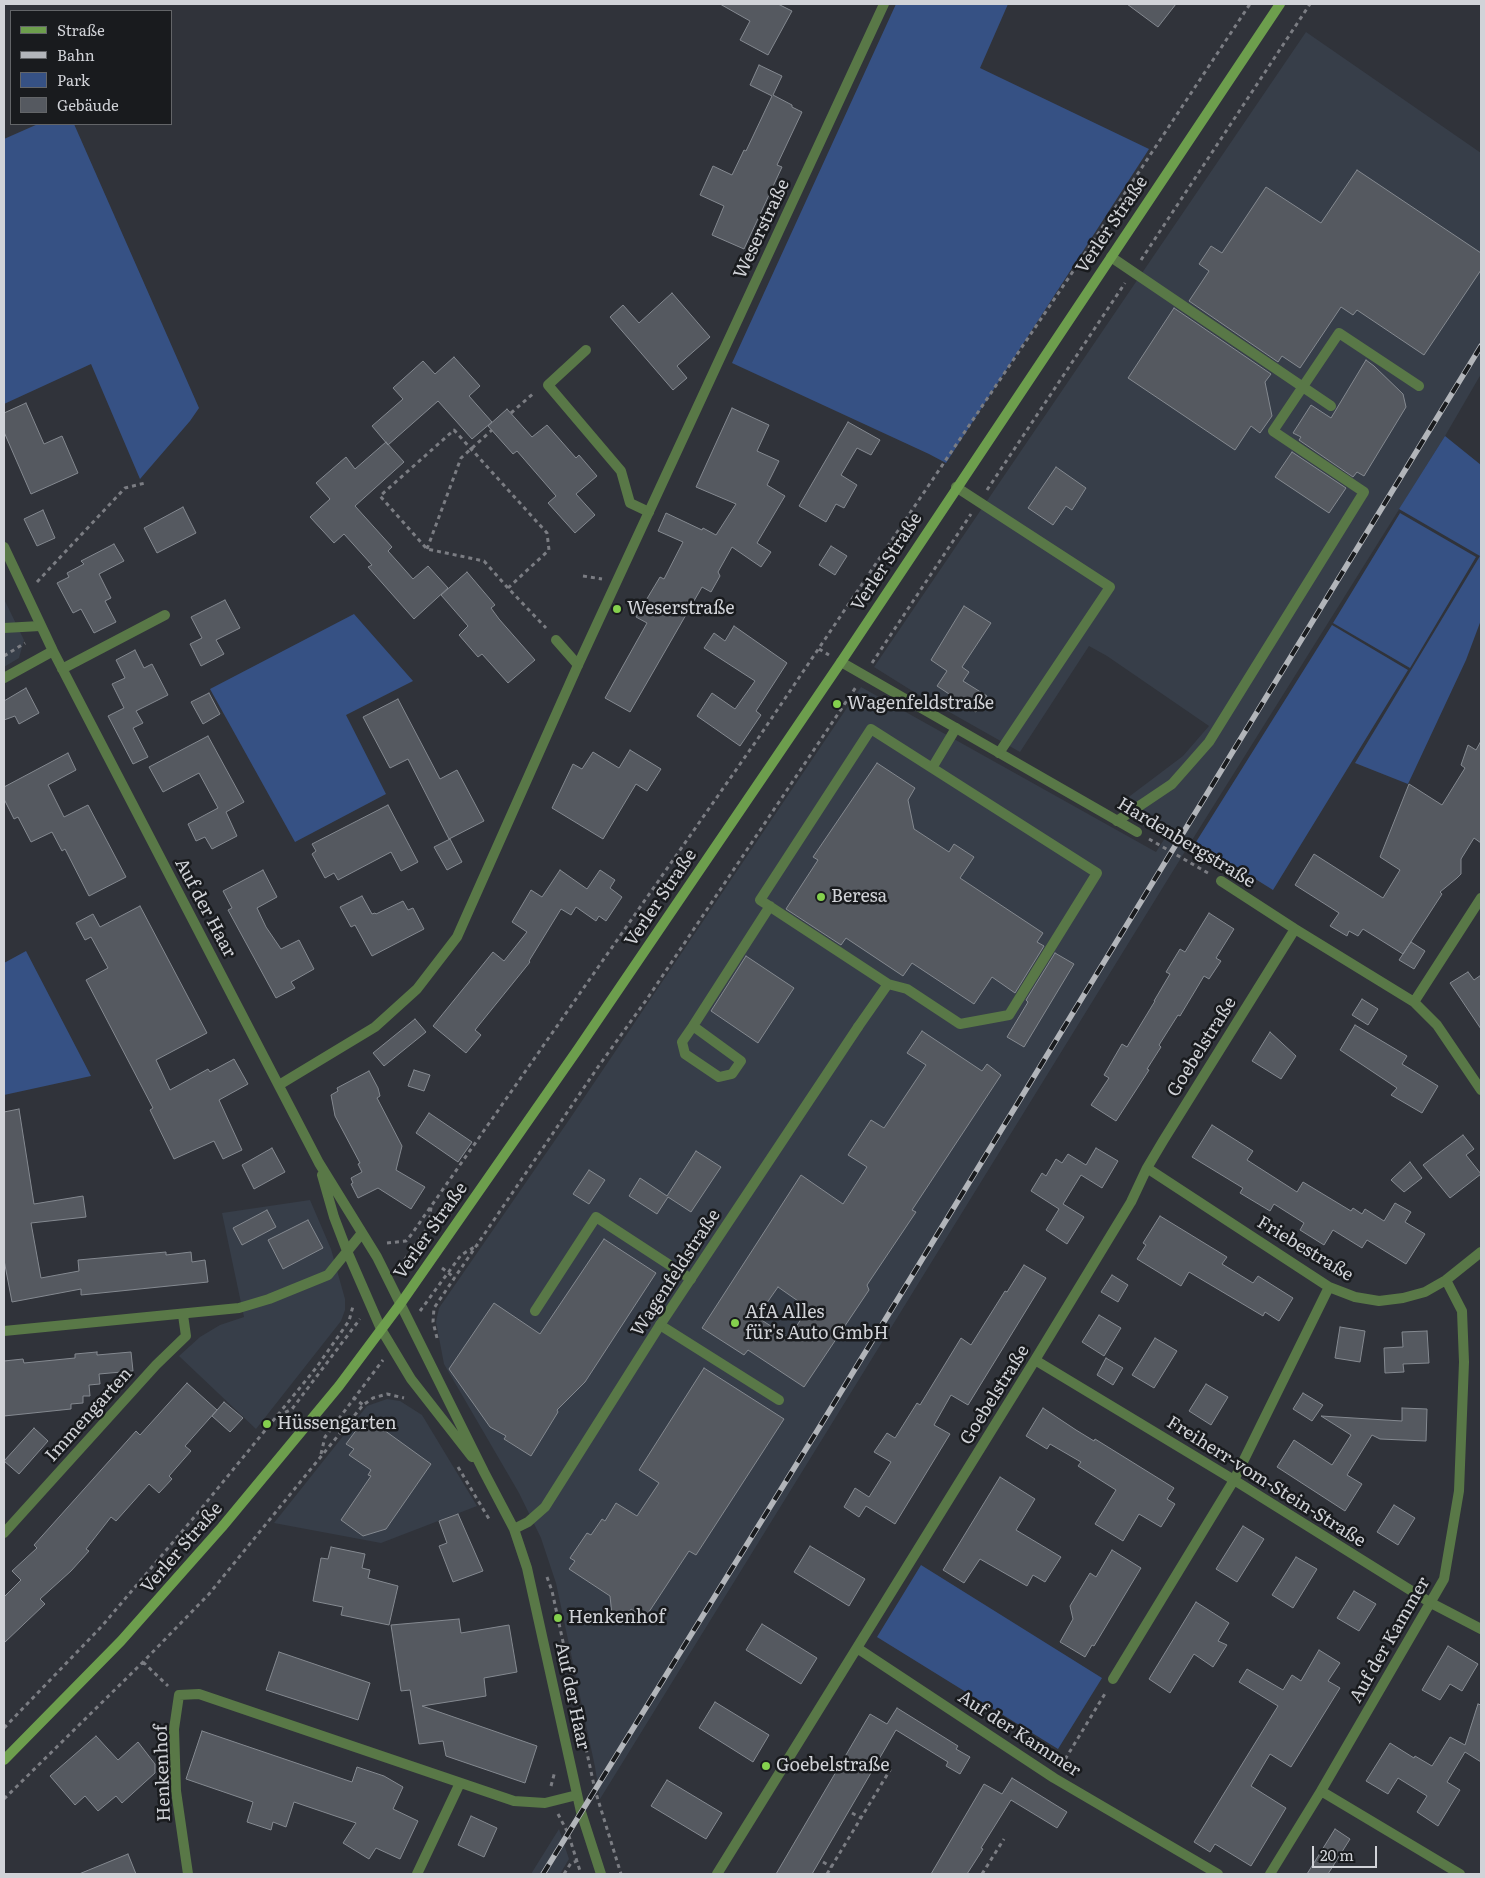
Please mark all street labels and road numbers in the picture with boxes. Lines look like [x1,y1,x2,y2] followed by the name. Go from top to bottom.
[1071,172,1153,278] street label: Verler Straße
[729,176,795,282] street label: Weserstraße
[847,509,927,615] street label: Verler Straße
[1113,793,1259,893] street label: Hardenbergstraße
[620,845,702,951] street label: Verler Straße
[170,855,240,961] street label: Auf der Haar
[1163,993,1241,1101] street label: Goebelstraße
[390,1178,472,1284] street label: Verler Straße
[627,1205,725,1341] street label: Wagenfeldstraße
[1253,1212,1357,1286] street label: Friebestraße
[956,1341,1034,1449] street label: Goebelstraße
[41,1363,137,1467] street label: Immengarten
[1163,1412,1369,1552] street label: Freiherr-vom-Stein-Straße
[137,1498,227,1598] street label: Verler Straße
[1345,1573,1435,1707] street label: Auf der Kammer
[550,1640,594,1752] street label: Auf der Haar
[954,1686,1084,1782] street label: Auf der Kammer
[151,1724,175,1822] street label: Henkenhof

